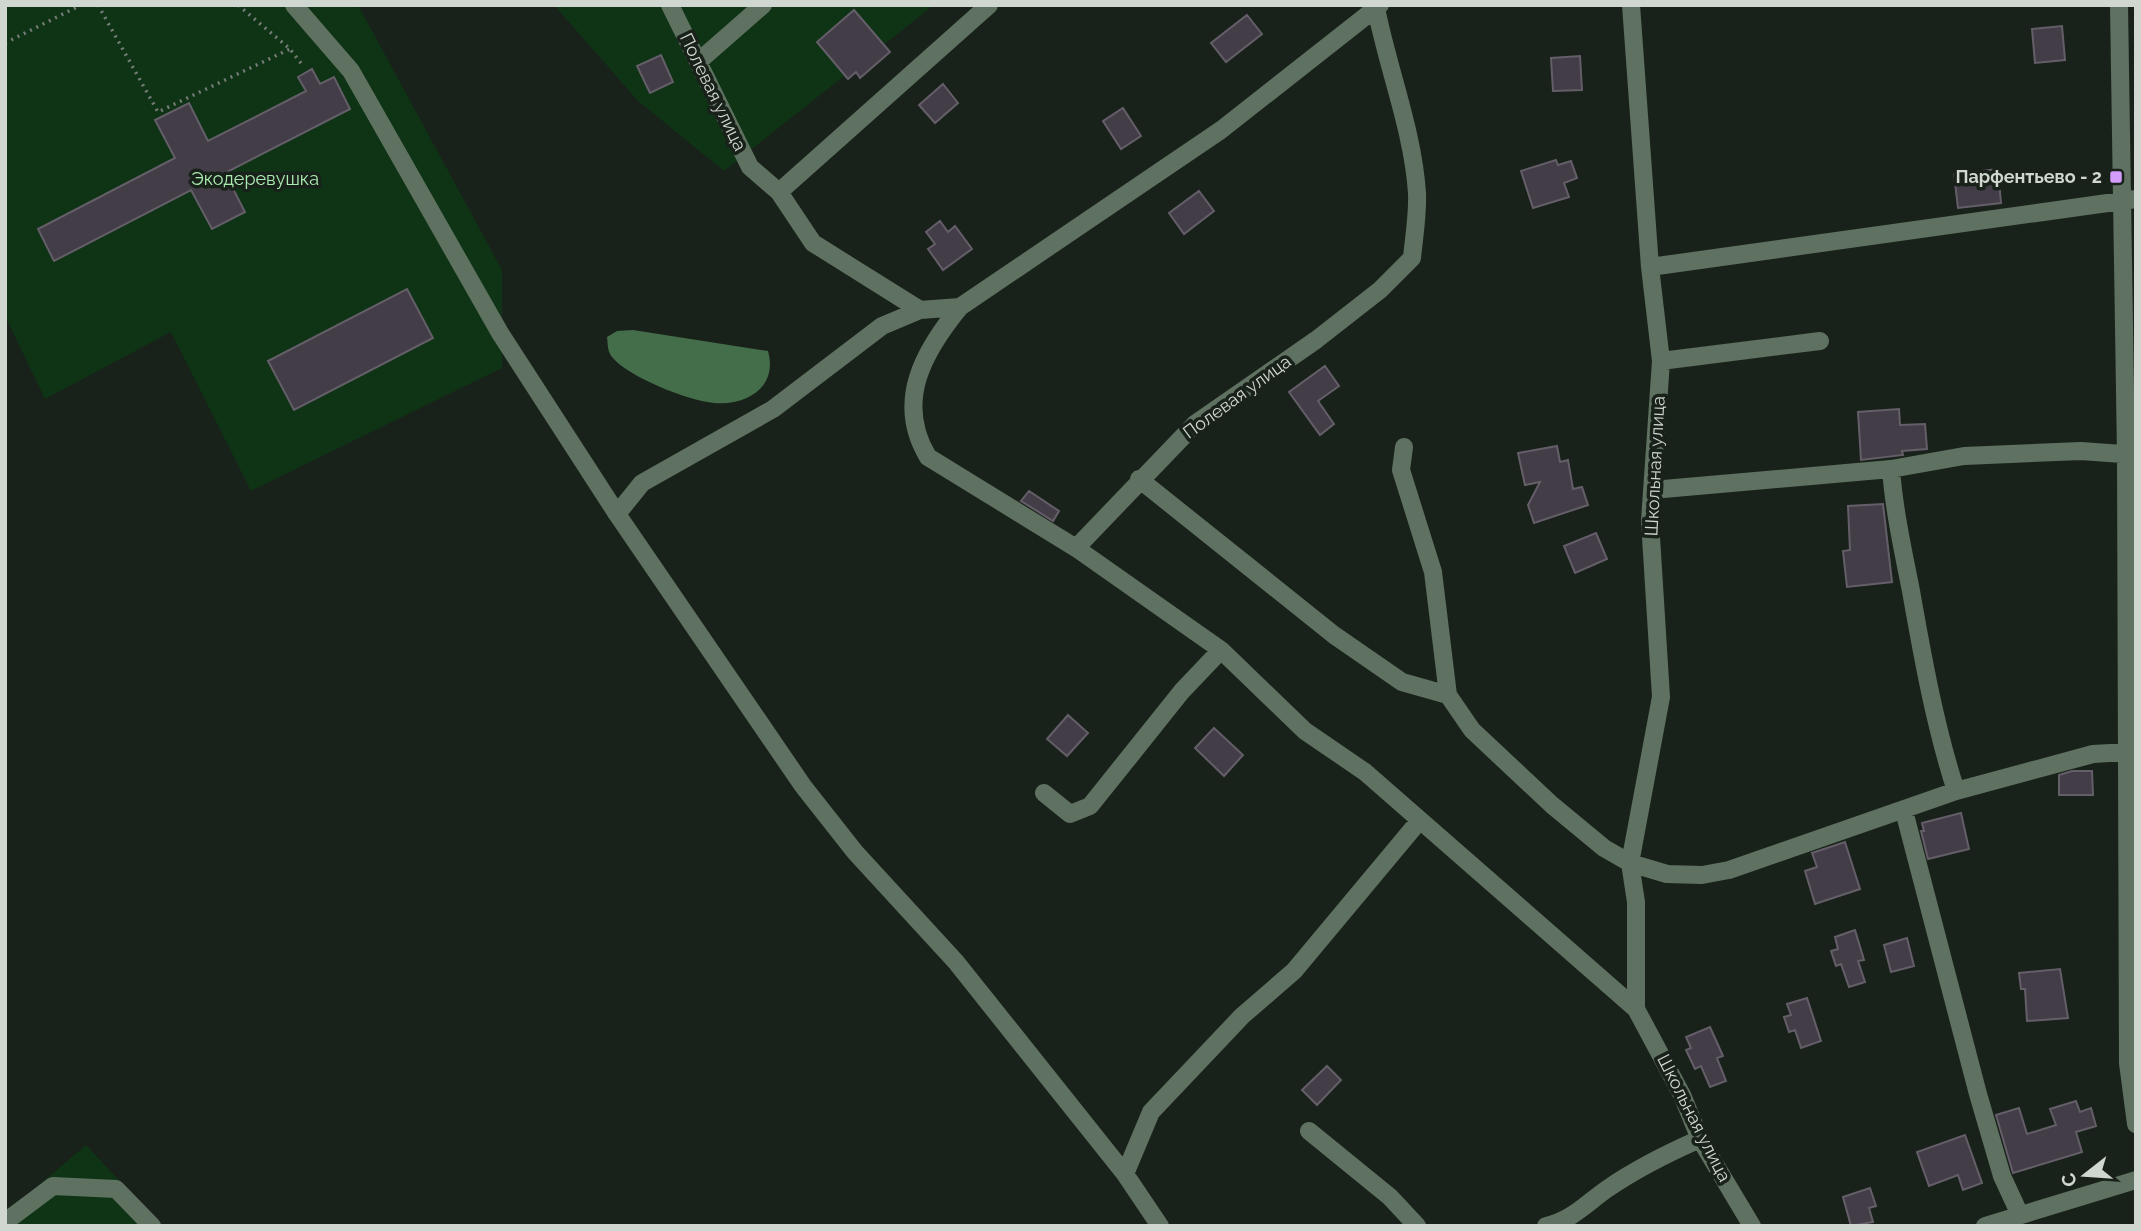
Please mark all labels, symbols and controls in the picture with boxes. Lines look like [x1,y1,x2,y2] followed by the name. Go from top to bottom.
[676,30,751,154] street label: Полевая улица
[1955,166,2102,187] place label: Парфентьево - 2
[191,168,319,189] park label: Экодеревушка
[2108,169,2124,185] marker: Парфентьево - 2
[1179,350,1295,443] street label: Полевая улица
[1640,395,1669,537] street label: Школьная улица
[1653,1050,1736,1185] street label: Школьная улица
[2050,1140,2120,1210] north arrow
[2056,1171,2081,1189] text: С

